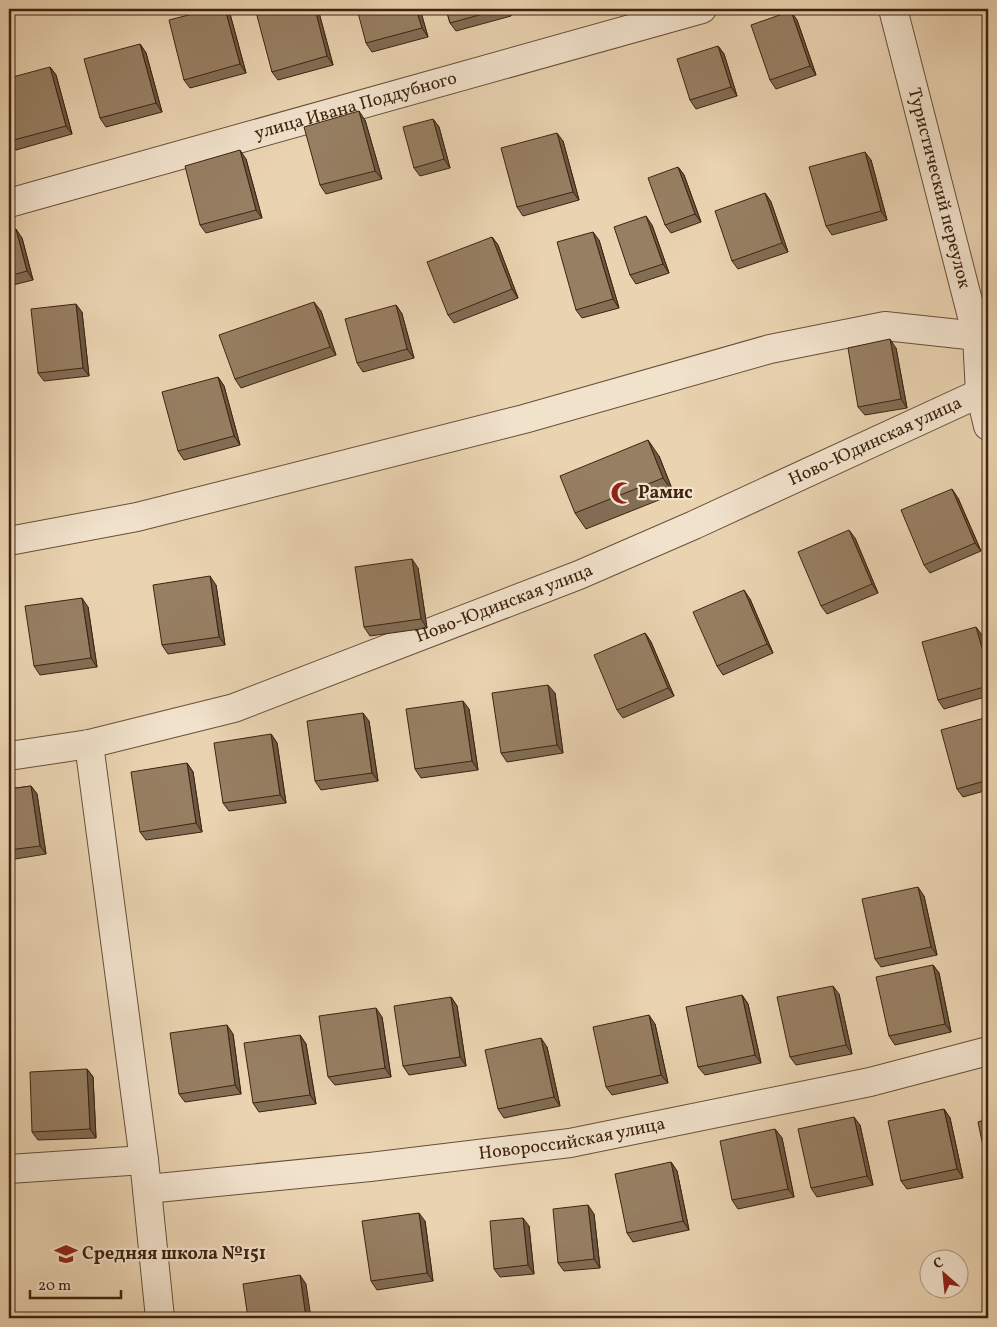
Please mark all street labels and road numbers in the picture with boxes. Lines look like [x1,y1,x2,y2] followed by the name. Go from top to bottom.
[252,66,460,146] street label: улица Ивана Поддубного
[901,85,977,292] street label: Туристический переулок
[784,391,966,492] street label: Ново-Юдинская улица
[412,558,597,649] street label: Ново-Юдинская улица
[477,1111,668,1166] street label: Новороссийская улица

